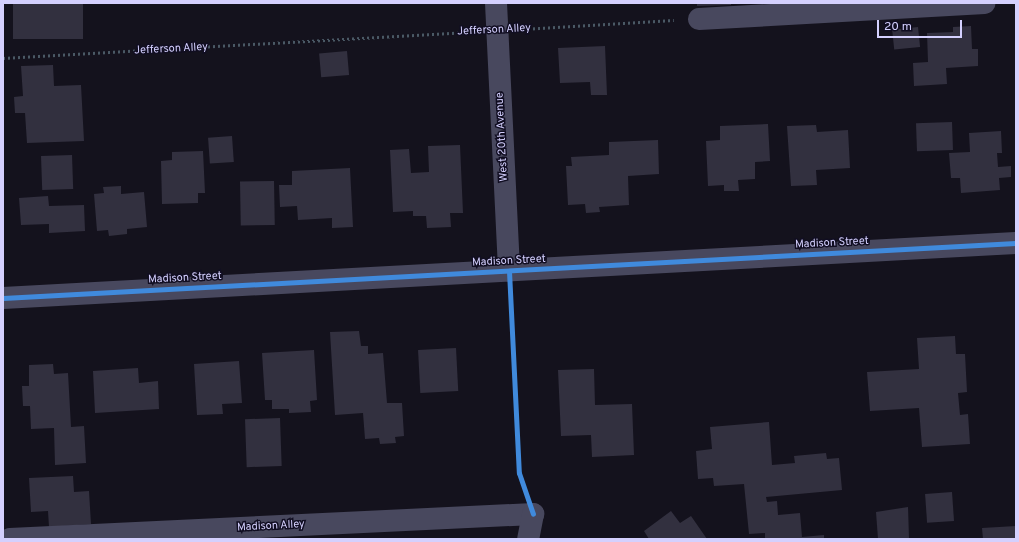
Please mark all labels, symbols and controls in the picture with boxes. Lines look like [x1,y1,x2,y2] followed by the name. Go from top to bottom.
[879,12,964,38] scale bar
[884,19,912,35] text: 20 m
[457,21,531,39] street label: Jefferson Alley
[134,40,208,58] street label: Jefferson Alley
[493,92,511,182] street label: West 20th Avenue
[795,234,869,252] street label: Madison Street
[472,252,546,270] street label: Madison Street
[148,269,222,287] street label: Madison Street
[237,518,305,534] street label: Madison Alley

